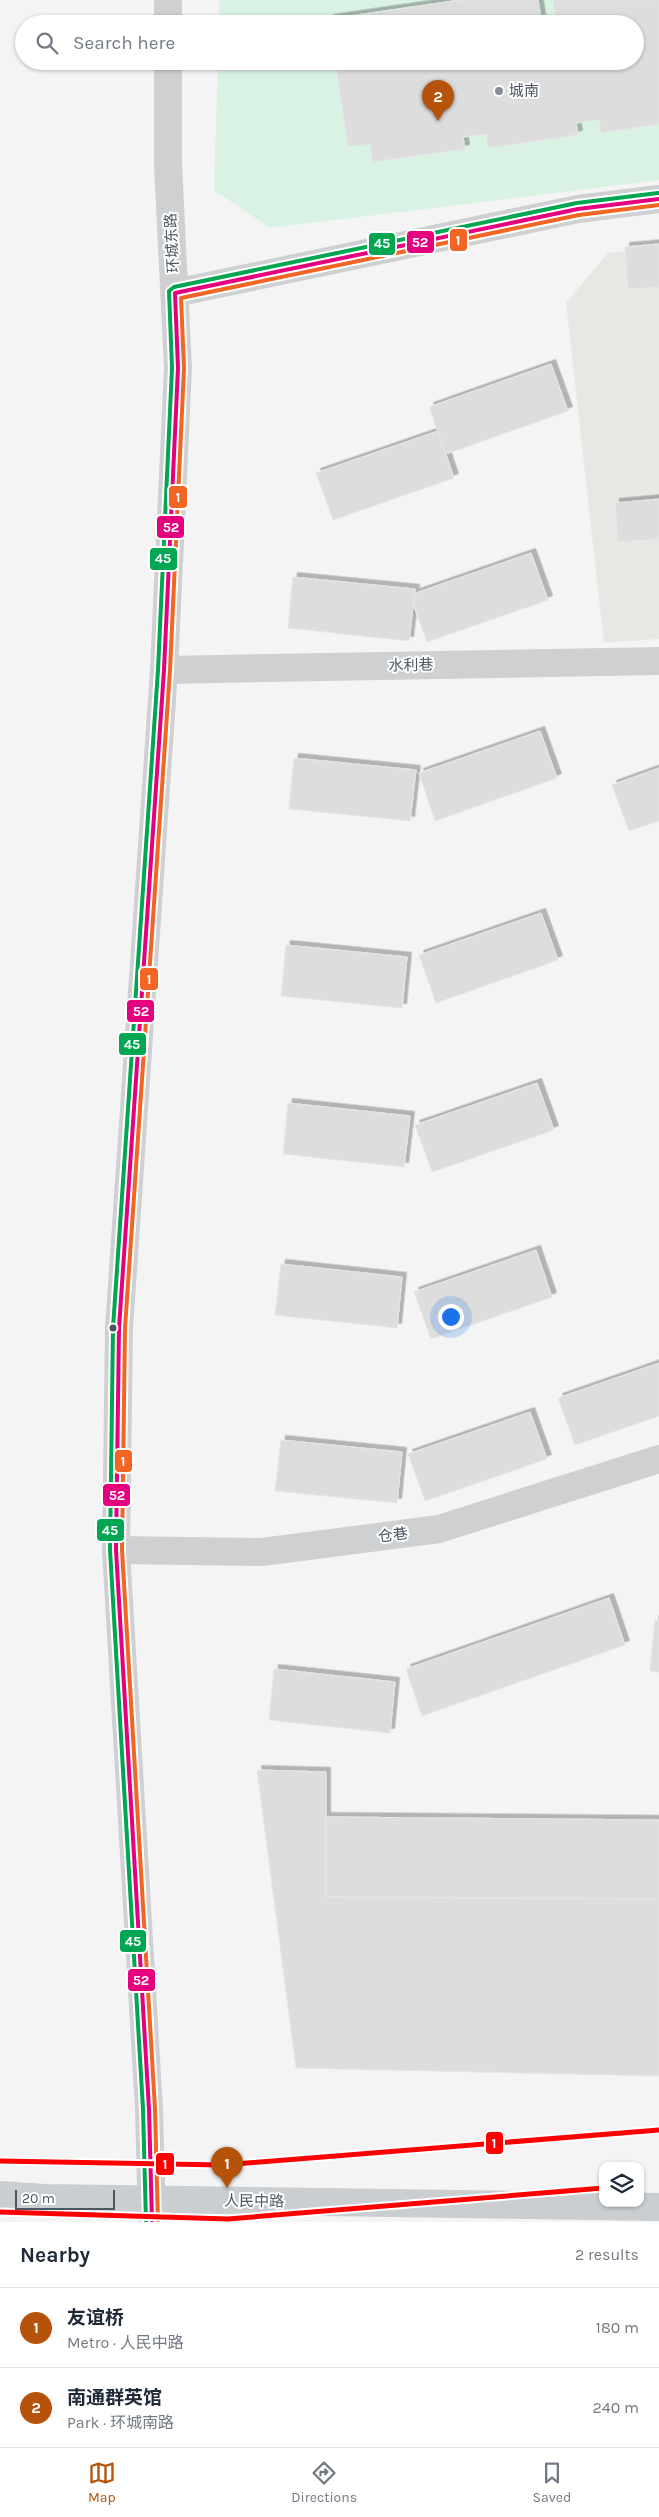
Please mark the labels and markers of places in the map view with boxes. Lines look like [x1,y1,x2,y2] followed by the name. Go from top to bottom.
[422,80,454,121] pin: 2
[509,82,539,100] place label: 城南
[493,85,505,97] marker: 城南
[108,1323,118,1333] unlabelled marker
[211,2147,243,2188] pin: 1

